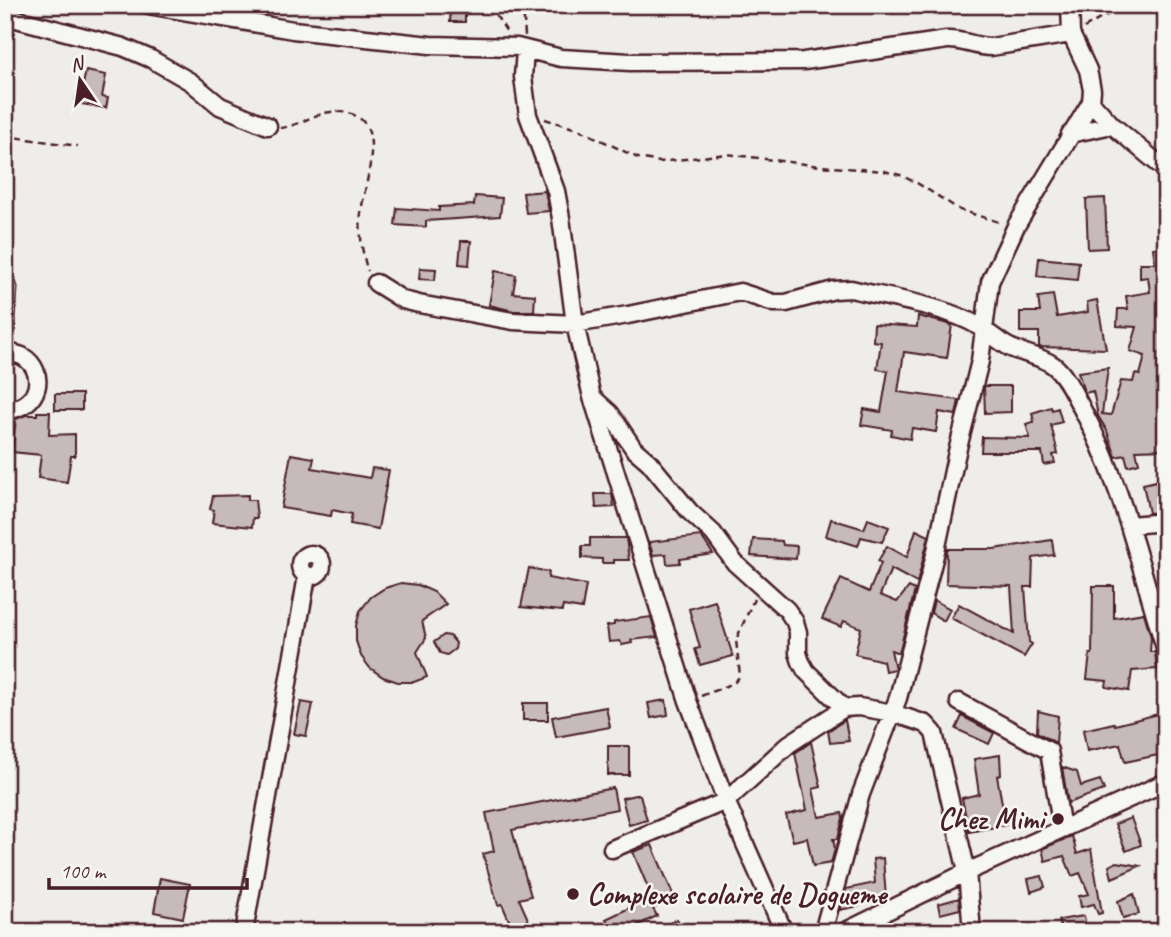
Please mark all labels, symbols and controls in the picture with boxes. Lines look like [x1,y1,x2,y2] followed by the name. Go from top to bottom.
[46,46,116,116] north arrow
[68,51,88,77] text: N
[938,800,1048,838] place label: Chez Mimi
[1050,811,1066,827] marker: Chez Mimi
[49,846,247,890] scale bar
[60,858,107,884] text: 100 m
[587,875,888,913] place label: Complexe scolaire de Dogueme
[565,886,581,902] marker: Complexe scolaire de Dogueme

